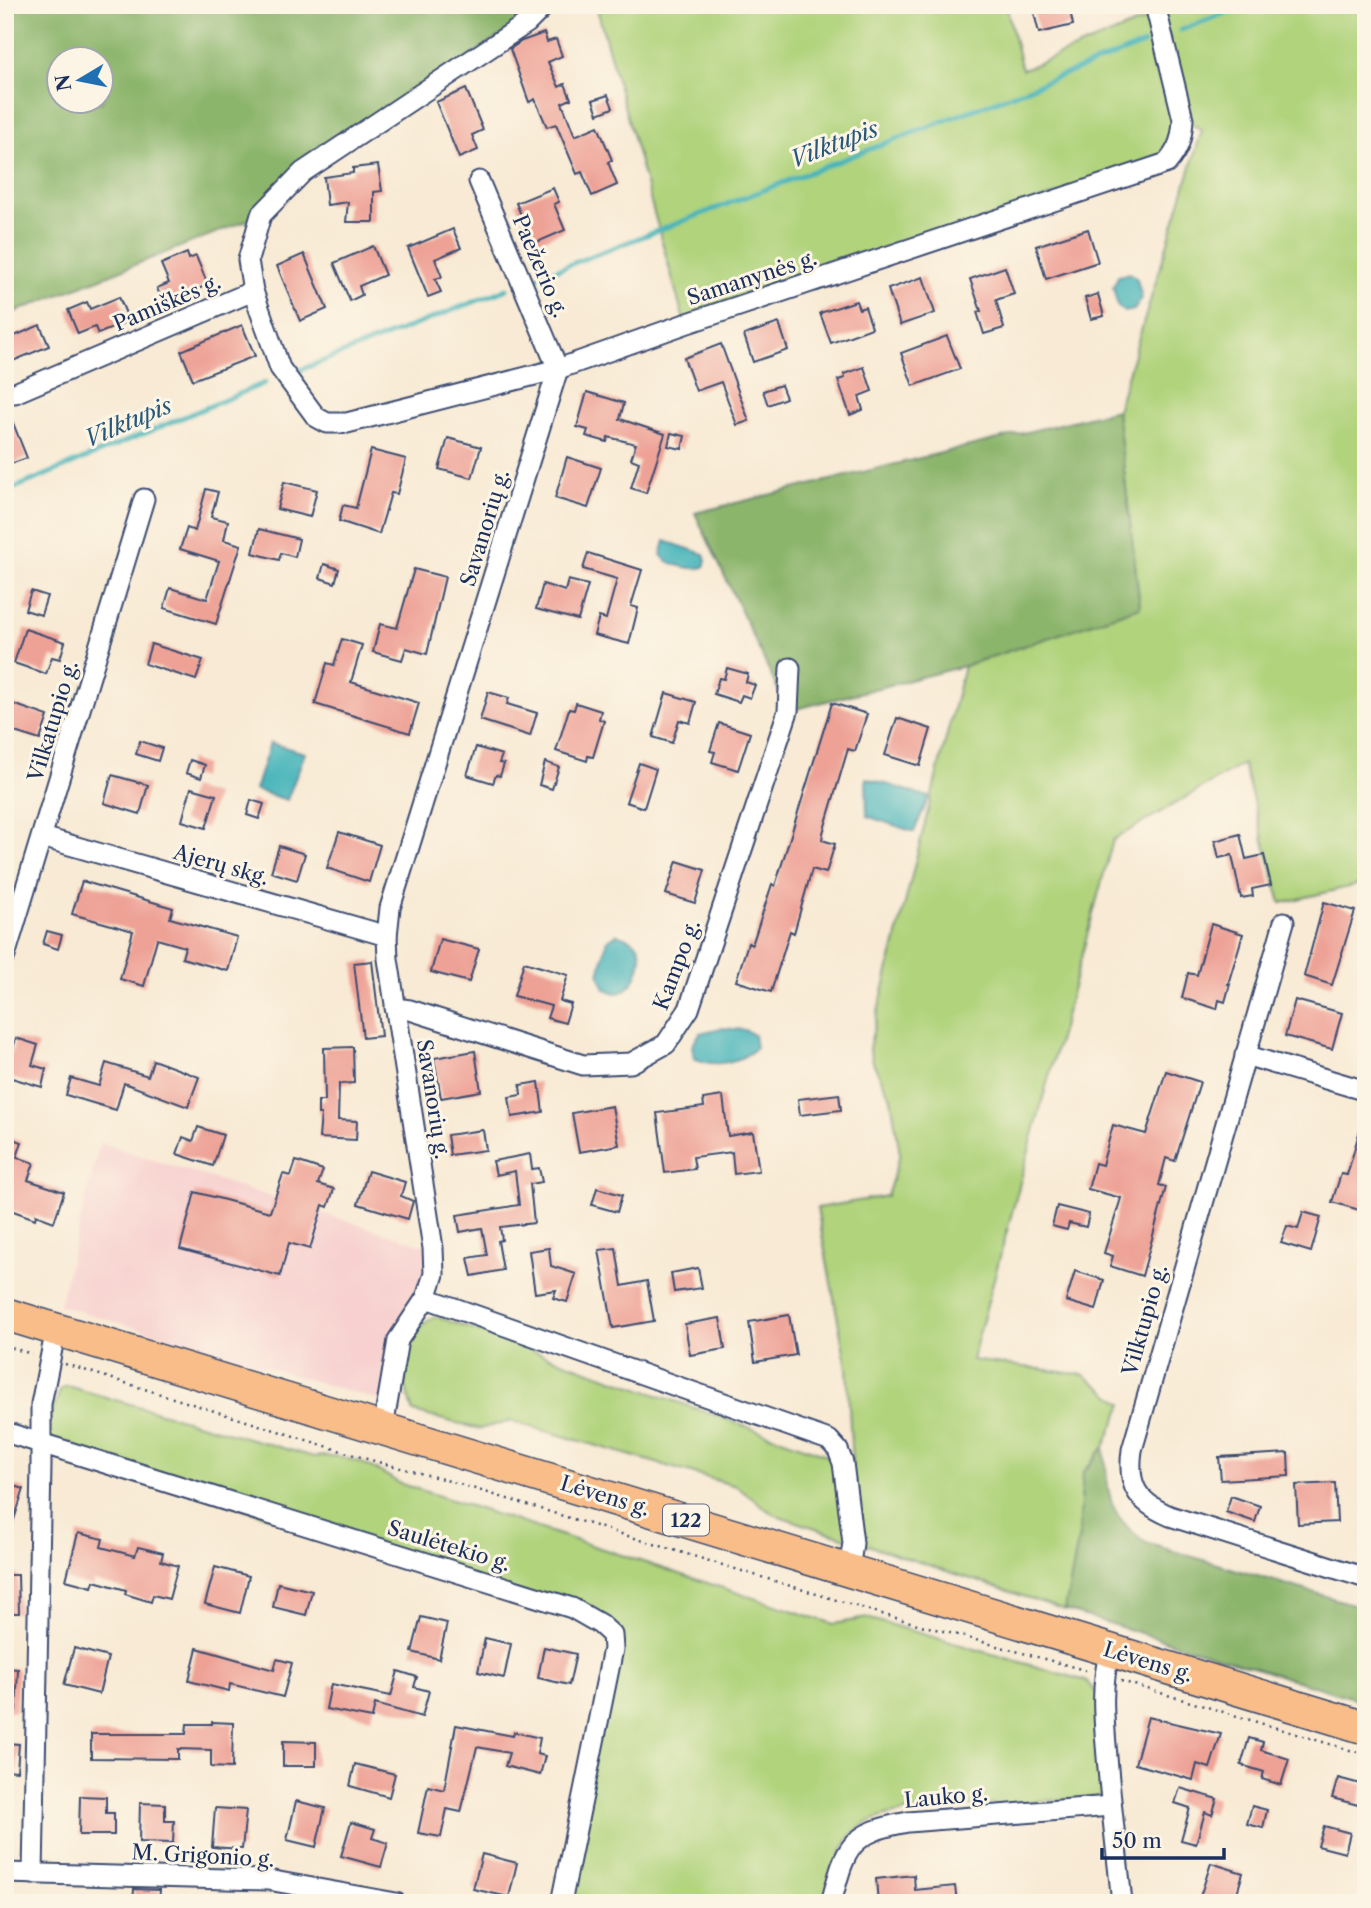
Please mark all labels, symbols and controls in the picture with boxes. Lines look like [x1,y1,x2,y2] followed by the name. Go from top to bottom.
[46,46,116,116] north arrow
[51,73,77,93] text: N
[786,114,883,174] water label: Vilktupis
[508,211,573,321] street label: Paežerio g.
[684,245,820,310] street label: Samanynės g.
[109,269,224,336] street label: Pamiškės g.
[80,391,177,453] water label: Vilktupis
[455,466,514,589] street label: Savanorių g.
[22,657,83,785] street label: Vilkatupio g.
[170,839,272,890] street label: Ajerų skg.
[648,916,705,1014] street label: Kampo g.
[412,1037,455,1161] street label: Savanorių g.
[1116,1261,1172,1379] street label: Vilktupio g.
[557,1470,653,1521] street label: Lėvens g.
[663,1504,709,1536] road number: 122
[385,1515,514,1576] street label: Saulėtekio g.
[1100,1636,1196,1687] street label: Lėvens g.
[903,1780,989,1813] street label: Lauko g.
[1102,1817,1224,1861] scale bar
[1112,1828,1162,1853] text: 50 m
[131,1839,275,1872] street label: M. Grigonio g.

